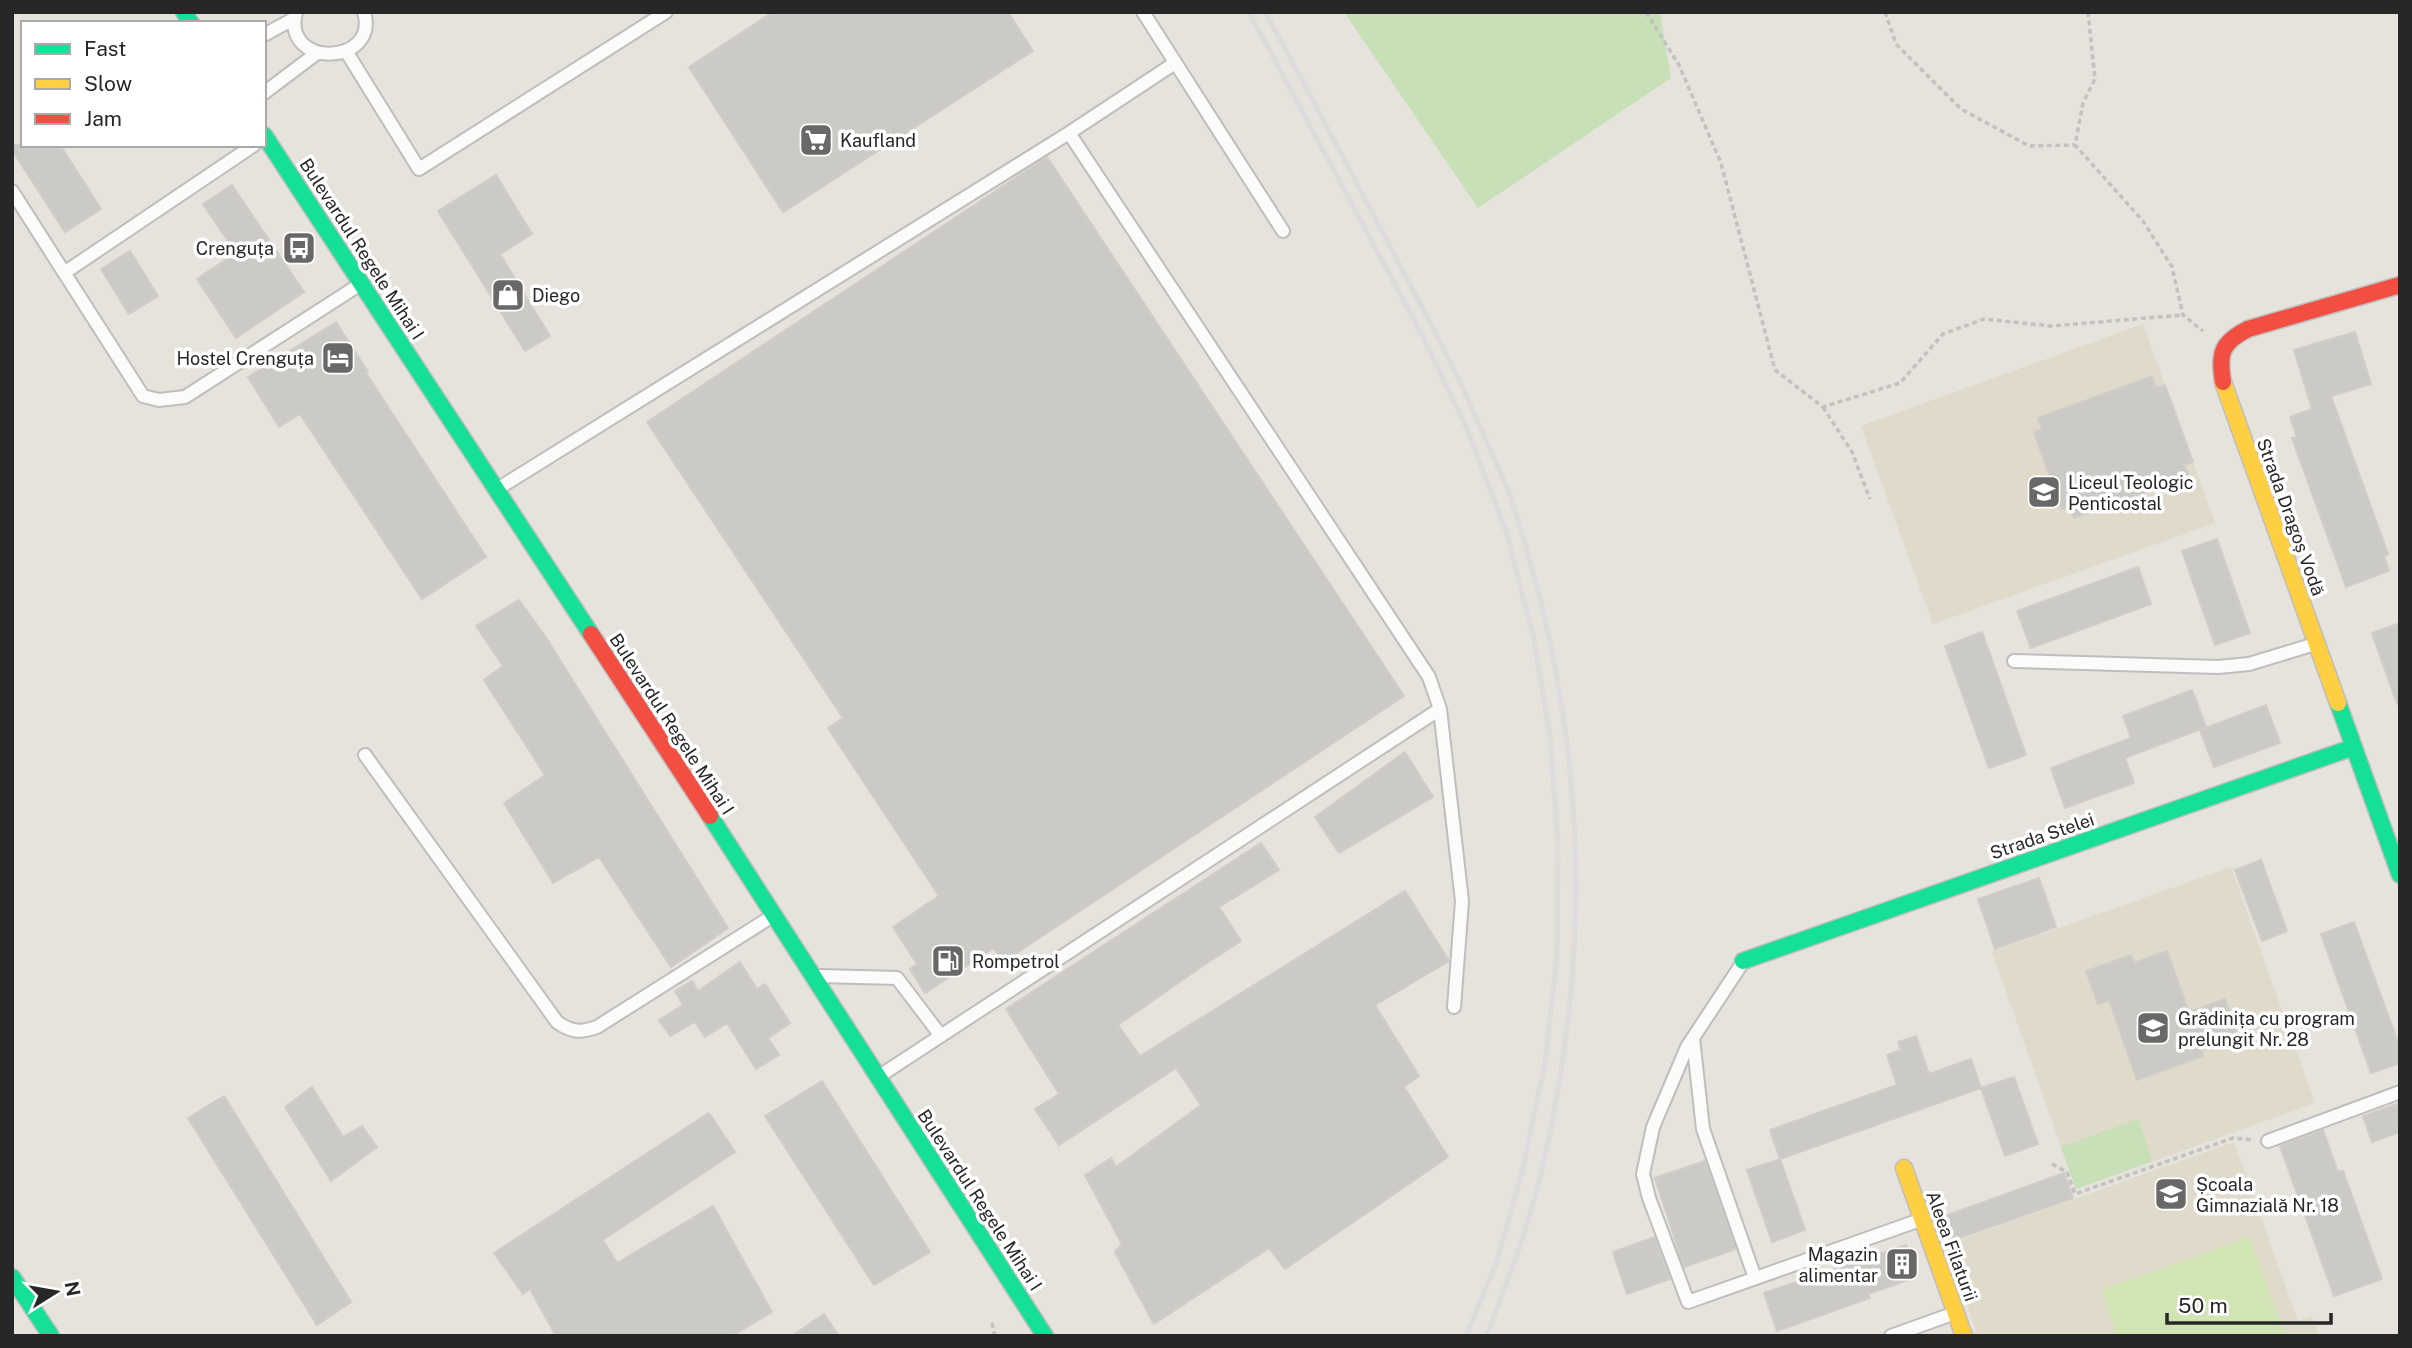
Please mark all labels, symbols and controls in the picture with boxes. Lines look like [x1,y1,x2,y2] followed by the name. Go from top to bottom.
[21,21,266,147] legend
[84,36,126,61] text: Fast
[84,71,132,96] text: Slow
[84,106,122,131] text: Jam
[797,121,835,159] supermarket icon: Kaufland
[840,130,916,151] place label: Kaufland
[296,154,428,344] street label: Bulevardul Regele Mihai I
[280,229,318,267] bus stop icon: Crenguța
[196,238,274,259] place label: Crenguța
[489,276,527,314] shop icon: Diego
[532,285,580,306] place label: Diego
[319,339,357,377] hotel icon: Hostel Crenguța
[176,348,314,369] place label: Hostel Crenguța
[2253,436,2329,598] street label: Strada Dragoș Vodă
[2068,472,2194,514] place label: Liceul Teologic Penticostal
[2025,473,2063,511] school or university icon: Liceul Teologic Penticostal
[606,629,738,819] street label: Bulevardul Regele Mihai I
[1987,808,2097,864] street label: Strada Stelei
[929,942,967,980] fuel station icon: Rompetrol
[972,951,1060,972] place label: Rompetrol
[2178,1008,2355,1050] place label: Grădinița cu program prelungit Nr. 28
[2134,1009,2172,1047] school or university icon: Grădinița cu program prelungit Nr. 28
[914,1105,1046,1295] street label: Bulevardul Regele Mihai I
[2196,1174,2339,1216] place label: Școala Gimnazială Nr. 18
[2152,1175,2190,1213] school or university icon: Școala Gimnazială Nr. 18
[1922,1188,1982,1304] street label: Aleea Filaturii
[1798,1244,1878,1286] place label: Magazin alimentar
[1883,1245,1921,1283] building icon: Magazin alimentar
[21,1257,91,1327] north arrow
[60,1279,85,1298] text: N
[2167,1282,2332,1326] scale bar
[2178,1293,2228,1318] text: 50 m

